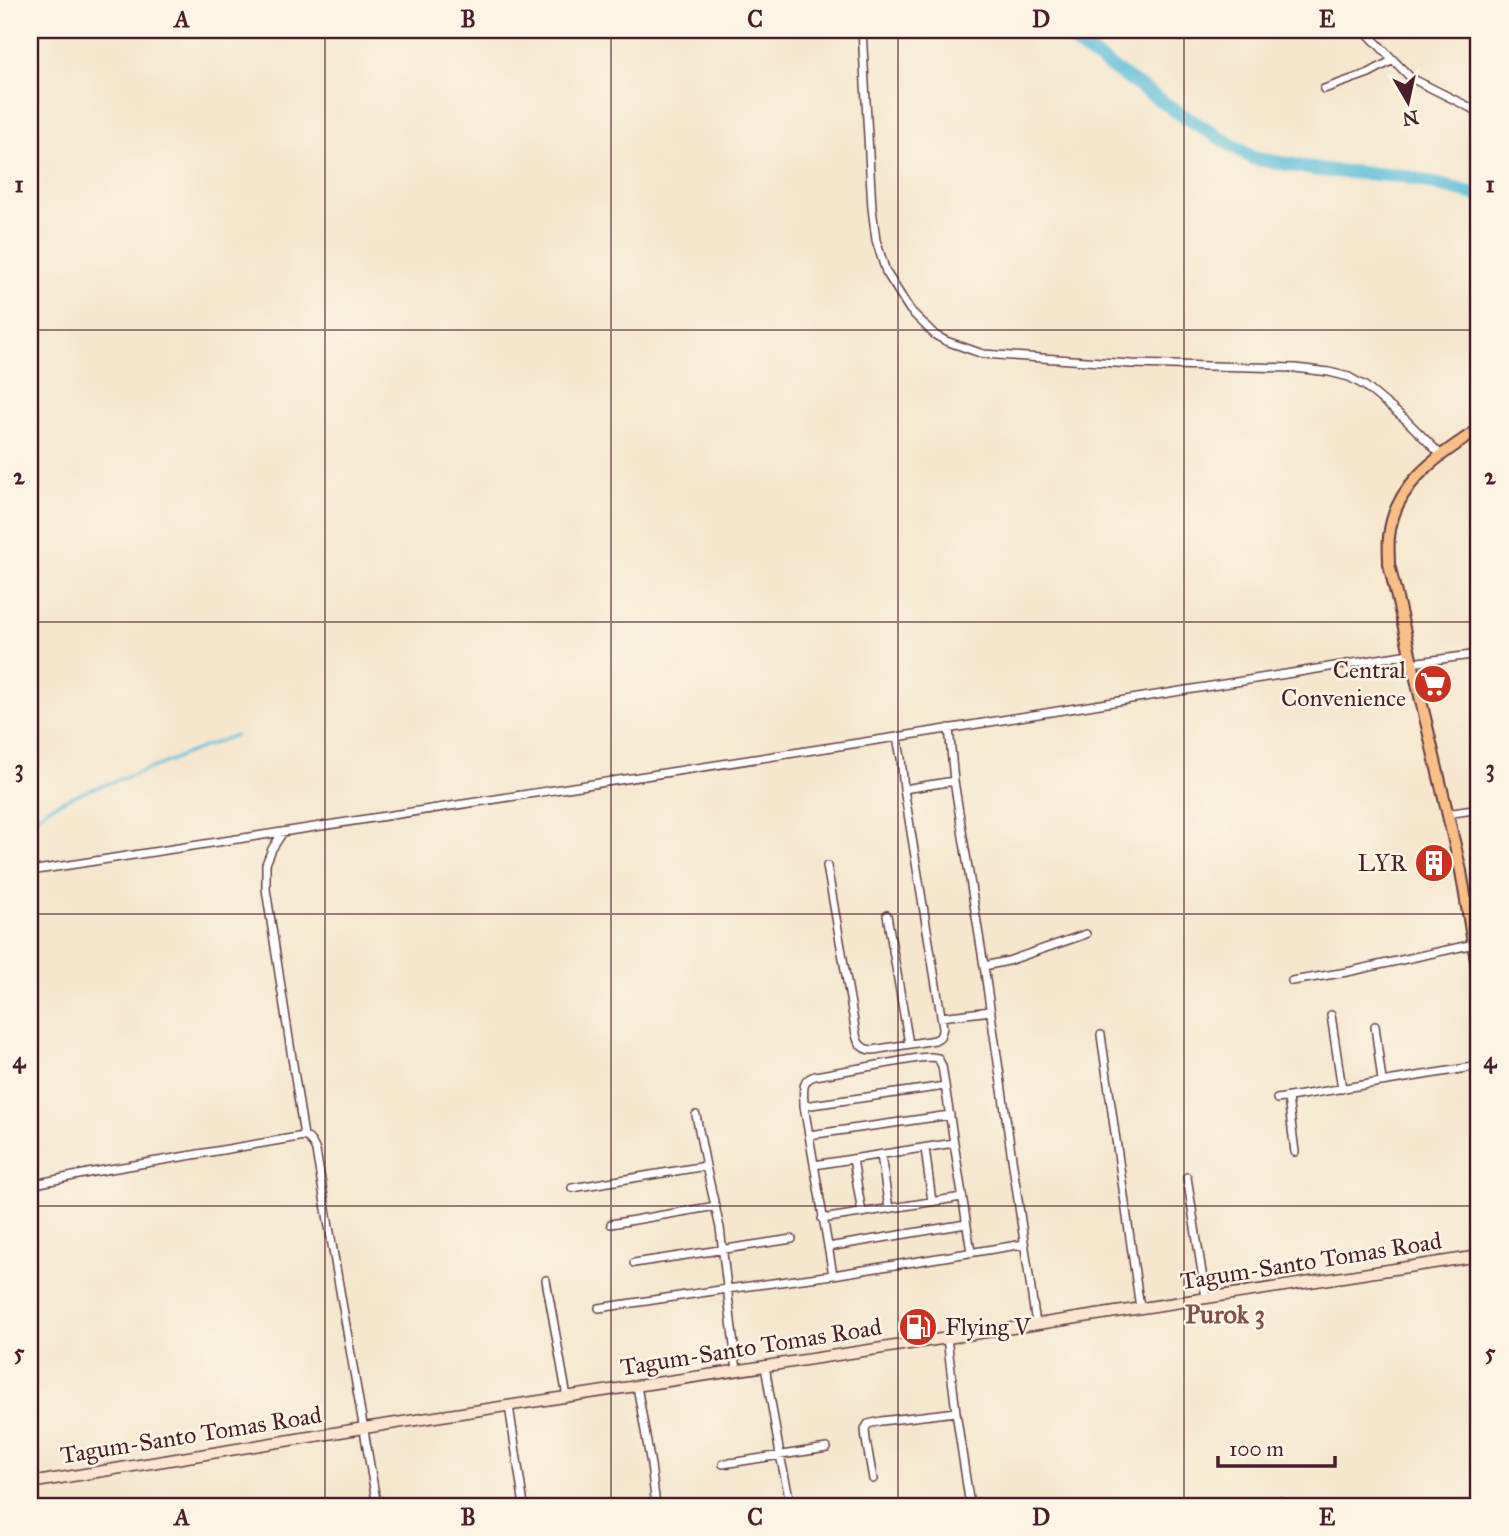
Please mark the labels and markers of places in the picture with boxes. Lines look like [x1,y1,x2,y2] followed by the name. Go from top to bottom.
[1281,655,1407,713] place label: Central Convenience
[1412,663,1454,705] supermarket icon: Central Convenience
[1413,842,1455,884] building icon: LYR
[1358,848,1408,878] place label: LYR
[897,1306,939,1348] fuel station icon: Flying V
[945,1312,1032,1342] place label: Flying V

